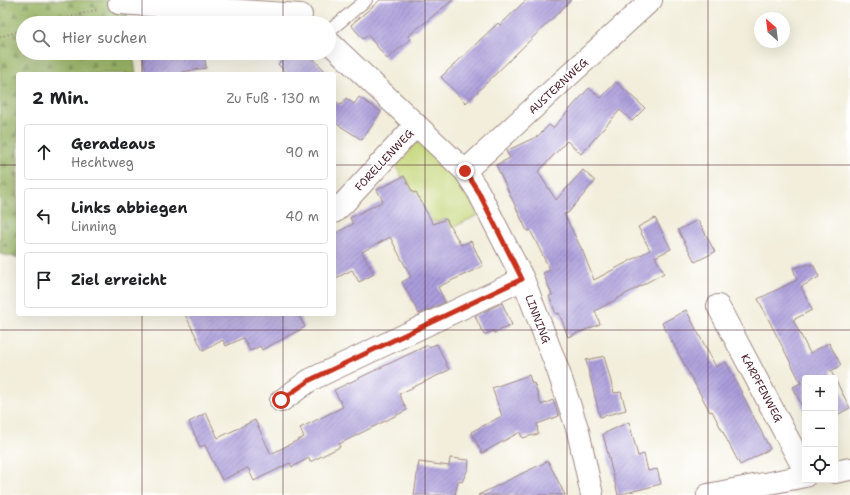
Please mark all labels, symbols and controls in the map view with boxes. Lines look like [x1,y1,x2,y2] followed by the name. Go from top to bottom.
[754,12,790,48] north arrow
[16,16,336,60] search box
[30,27,52,49] icon: search
[62,28,147,48] text: Hier suchen
[525,54,592,118] street label: AUSTERNWEG
[32,87,89,109] text: 2 Min.
[227,90,320,107] text: Zu Fuß · 130 m
[352,126,417,195] street label: FORELLENWEG
[71,134,156,154] text: Geradeaus
[33,141,55,163] icon: ahead
[285,144,319,161] text: 90 m
[71,154,134,171] text: Hechtweg
[456,162,474,180] route end
[71,198,187,218] text: Links abbiegen
[33,205,55,227] icon: left
[285,208,319,225] text: 40 m
[71,218,116,235] text: Linning
[33,269,55,291] icon: arrive
[71,270,167,290] text: Ziel erreicht
[521,293,554,346] street label: LINNING
[737,351,786,426] street label: KARPFENWEG
[802,375,838,483] map controls
[802,375,838,411] button: +
[272,391,290,409] route start
[802,411,838,447] button: −
[802,447,838,483] button: locate

